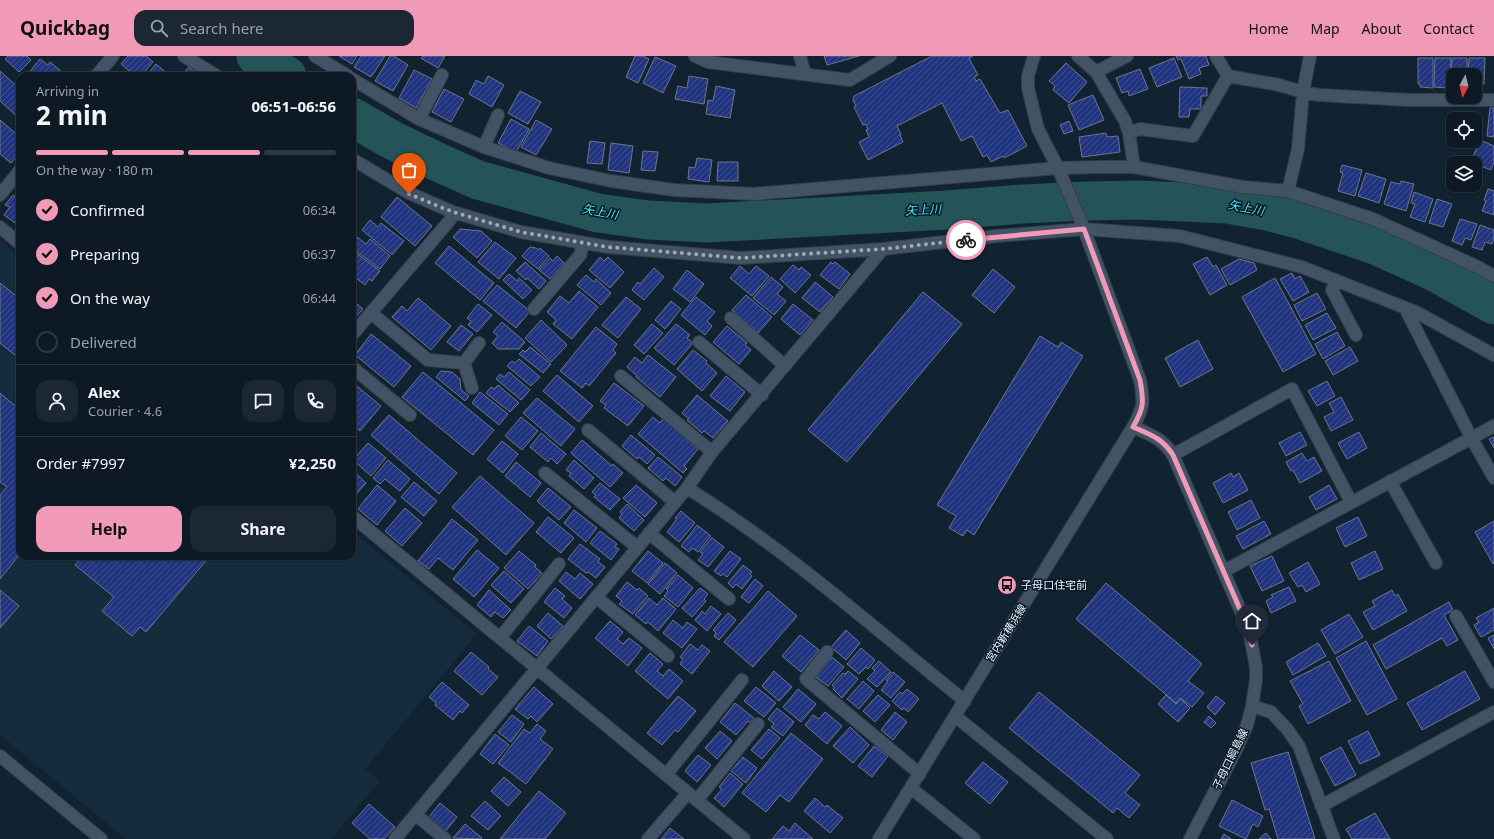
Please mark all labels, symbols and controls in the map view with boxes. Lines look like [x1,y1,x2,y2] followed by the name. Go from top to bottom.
[134,10,414,46] search box
[20,15,110,41] text: Quickbag
[148,17,170,39] icon: search
[180,18,264,38] text: Search here
[1249,19,1288,38] text: Home
[1310,19,1340,38] text: Map
[1362,19,1401,38] text: About
[1423,19,1474,38] text: Contact
[1446,68,1482,104] north arrow
[1446,68,1482,192] map controls
[36,82,99,100] text: Arriving in
[251,96,336,116] text: 06:51–06:56
[36,97,108,133] text: 2 min
[1446,112,1482,148] button: locate
[392,153,426,194] pin
[1446,156,1482,192] button: layers
[398,159,420,181] icon: bag
[36,161,153,179] text: On the way · 180 m
[1227,196,1267,220] water label: 矢上川
[36,199,58,221] icon: check
[70,200,145,220] text: Confirmed
[581,200,621,224] water label: 矢上川
[905,200,943,219] water label: 矢上川
[303,201,336,219] text: 06:34
[946,220,986,260] courier
[955,229,977,251] icon: bike
[36,243,58,265] icon: check
[70,244,140,264] text: Preparing
[303,245,336,263] text: 06:37
[36,287,58,309] icon: check
[70,288,150,308] text: On the way
[303,289,336,307] text: 06:44
[70,332,137,352] text: Delivered
[36,380,78,422] button: person
[242,380,284,422] button: chat
[294,380,336,422] button: phone
[88,382,120,402] text: Alex
[88,402,162,420] text: Courier · 4.6
[36,453,125,473] text: Order #7997
[289,453,336,473] text: ¥2,250
[36,506,182,552] button: Help
[190,506,336,552] button: Share
[996,574,1018,596] bus stop icon: 子母口住宅前
[1021,577,1087,592] place label: 子母口住宅前
[982,601,1029,665] street label: 宮内新横浜線
[1235,604,1269,645] pin
[1241,610,1263,632] icon: home
[1208,726,1251,792] street label: 子母口綱島線

